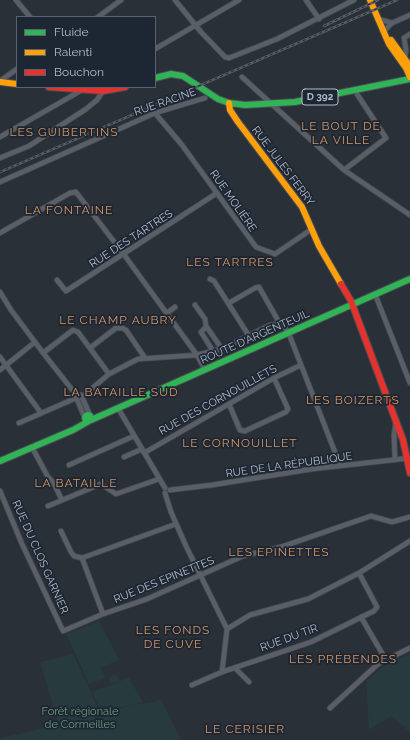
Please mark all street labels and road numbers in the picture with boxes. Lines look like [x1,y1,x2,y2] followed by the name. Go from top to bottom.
[132,85,198,119] street label: RUE RACINE
[302,89,338,105] road number: D 392
[249,124,317,208] street label: RUE JULES FERRY
[207,167,259,235] street label: RUE MOLIÈRE
[87,207,175,271] street label: RUE DES TARTRES
[198,307,312,367] street label: ROUTE D'ARGENTEUIL
[157,362,279,438] street label: RUE DES CORNOUILLETS
[225,450,353,480] street label: RUE DE LA RÉPUBLIQUE
[9,498,71,616] street label: RUE DU CLOS GARNIER
[112,554,216,606] street label: RUE DES EPINETTES
[258,621,320,655] street label: RUE DU TIR

